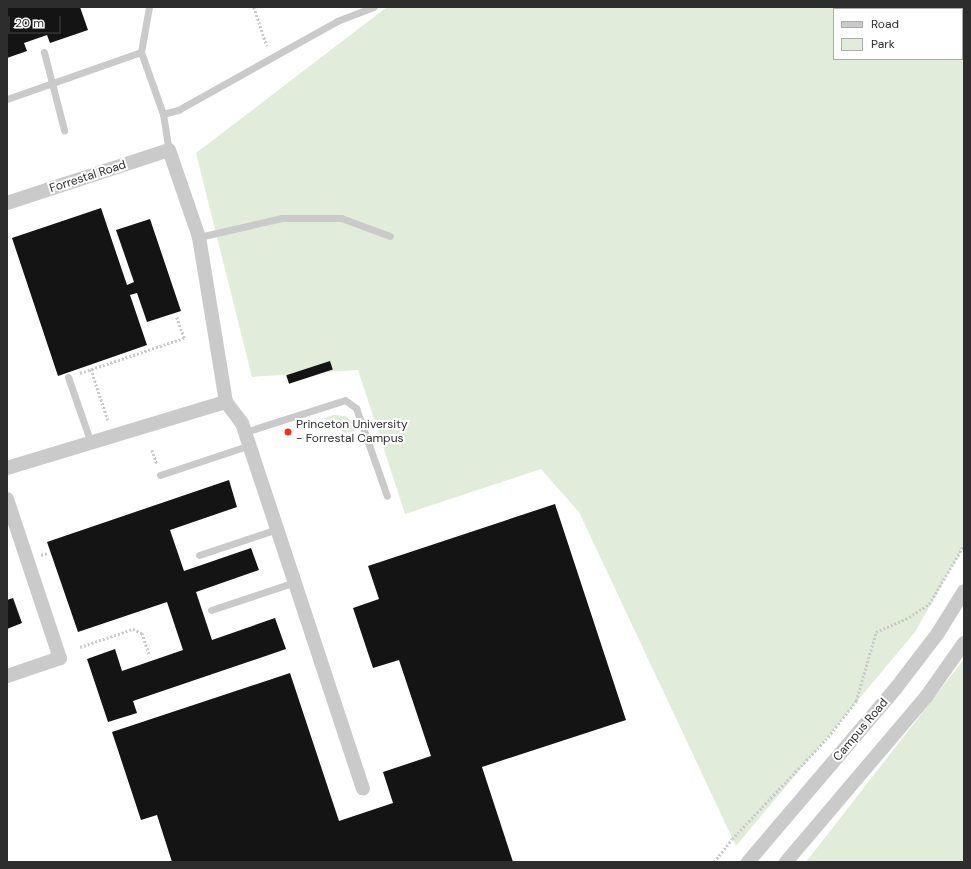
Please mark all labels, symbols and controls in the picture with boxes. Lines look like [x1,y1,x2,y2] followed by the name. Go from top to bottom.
[10,8,63,34] scale bar
[833,8,963,60] legend
[15,15,44,31] text: 20 m
[871,16,899,32] text: Road
[871,36,895,52] text: Park
[48,158,128,196] street label: Forrestal Road
[296,418,408,446] place label: Princeton University - Forrestal Campus
[283,427,293,437] marker: Princeton University - Forrestal Campus
[831,696,891,764] street label: Campus Road

